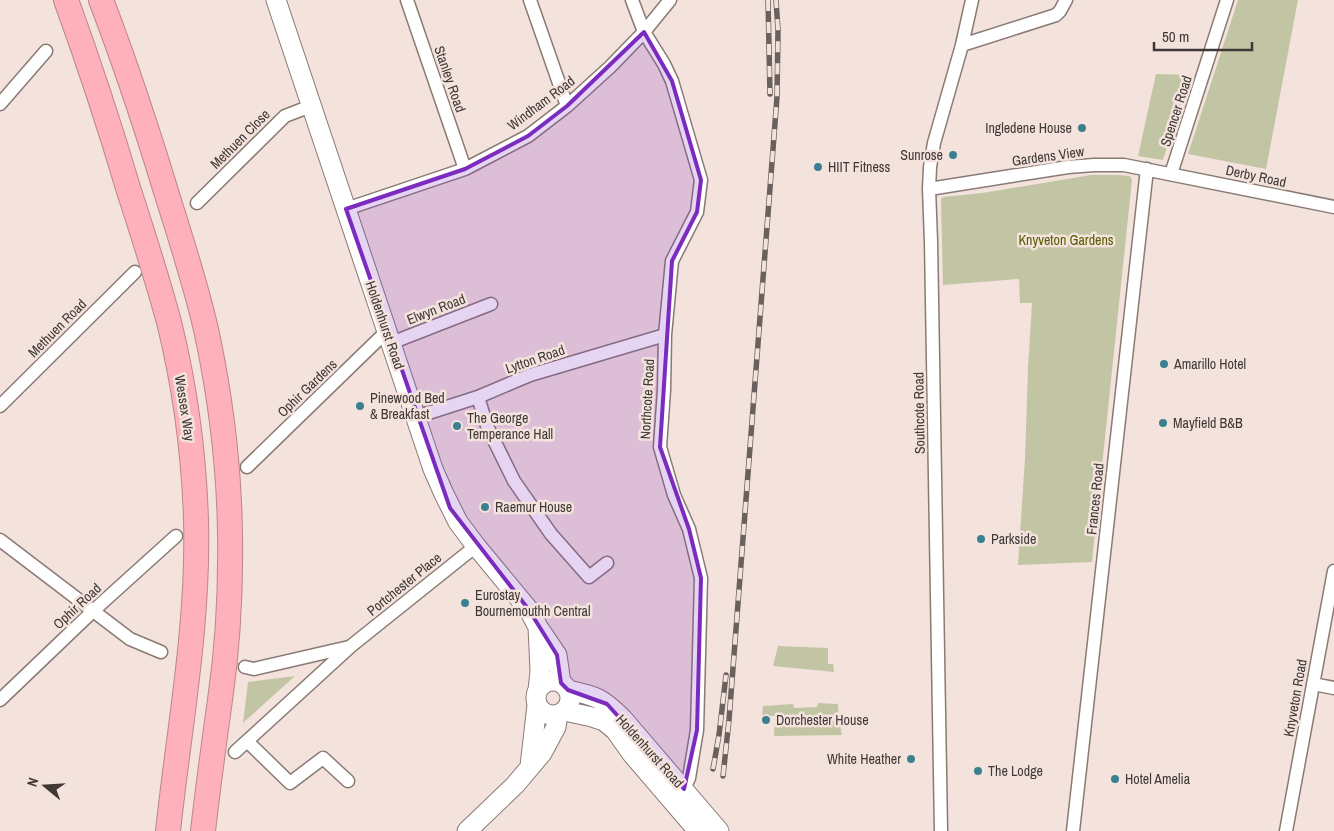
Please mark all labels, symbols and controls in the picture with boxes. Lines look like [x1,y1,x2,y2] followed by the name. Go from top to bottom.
[1154,20,1252,52] scale bar
[1162,26,1189,47] text: 50 m
[430,43,470,115] street label: Stanley Road
[504,72,578,134] street label: Windham Road
[1156,73,1196,149] street label: Spencer Road
[206,105,274,173] street label: Methuen Close
[985,119,1072,137] place label: Ingledene House
[1076,122,1088,134] marker: Ingledene House
[1011,142,1086,170] street label: Gardens View
[900,146,943,164] place label: Sunrose
[947,149,959,161] marker: Sunrose
[828,158,891,176] place label: HIIT Fitness
[812,161,824,173] marker: HIIT Fitness
[1224,161,1288,191] street label: Derby Road
[1018,231,1114,249] park label: Knyveton Gardens
[361,278,409,372] street label: Holdenhurst Road
[404,290,468,328] street label: Elwyn Road
[24,295,90,361] street label: Methuen Road
[503,340,567,378] street label: Lytton Road
[273,355,341,421] street label: Ophir Gardens
[1173,355,1246,373] place label: Amarillo Hotel
[636,358,658,440] street label: Northcote Road
[1158,358,1170,370] marker: Amarillo Hotel
[909,372,929,454] street label: Southcote Road
[171,374,199,442] street label: Wessex Way
[370,389,445,423] place label: Pinewood Bed & Breakfast
[354,400,366,412] marker: Pinewood Bed & Breakfast
[467,409,553,443] place label: The George Temperance Hall
[1173,414,1243,432] place label: Mayfield B&B
[1157,417,1169,429] marker: Mayfield B&B
[451,420,463,432] marker: The George Temperance Hall
[1082,462,1108,536] street label: Frances Road
[495,498,572,516] place label: Raemur House
[479,501,491,513] marker: Raemur House
[991,530,1036,548] place label: Parkside
[975,533,987,545] marker: Parkside
[363,548,445,620] street label: Portchester Place
[49,579,105,633] street label: Ophir Road
[475,586,591,620] place label: Eurostay Bournemouthh Central
[459,597,471,609] marker: Eurostay Bournemouthh Central
[1279,658,1311,738] street label: Knyveton Road
[612,711,688,791] street label: Holdenhurst Road
[776,711,869,729] place label: Dorchester House
[760,714,772,726] marker: Dorchester House
[827,750,901,768] place label: White Heather
[905,753,917,765] marker: White Heather
[20,761,70,811] north arrow
[988,762,1043,780] place label: The Lodge
[972,765,984,777] marker: The Lodge
[1125,770,1191,788] place label: Hotel Amelia
[1109,773,1121,785] marker: Hotel Amelia
[23,775,42,789] text: N

